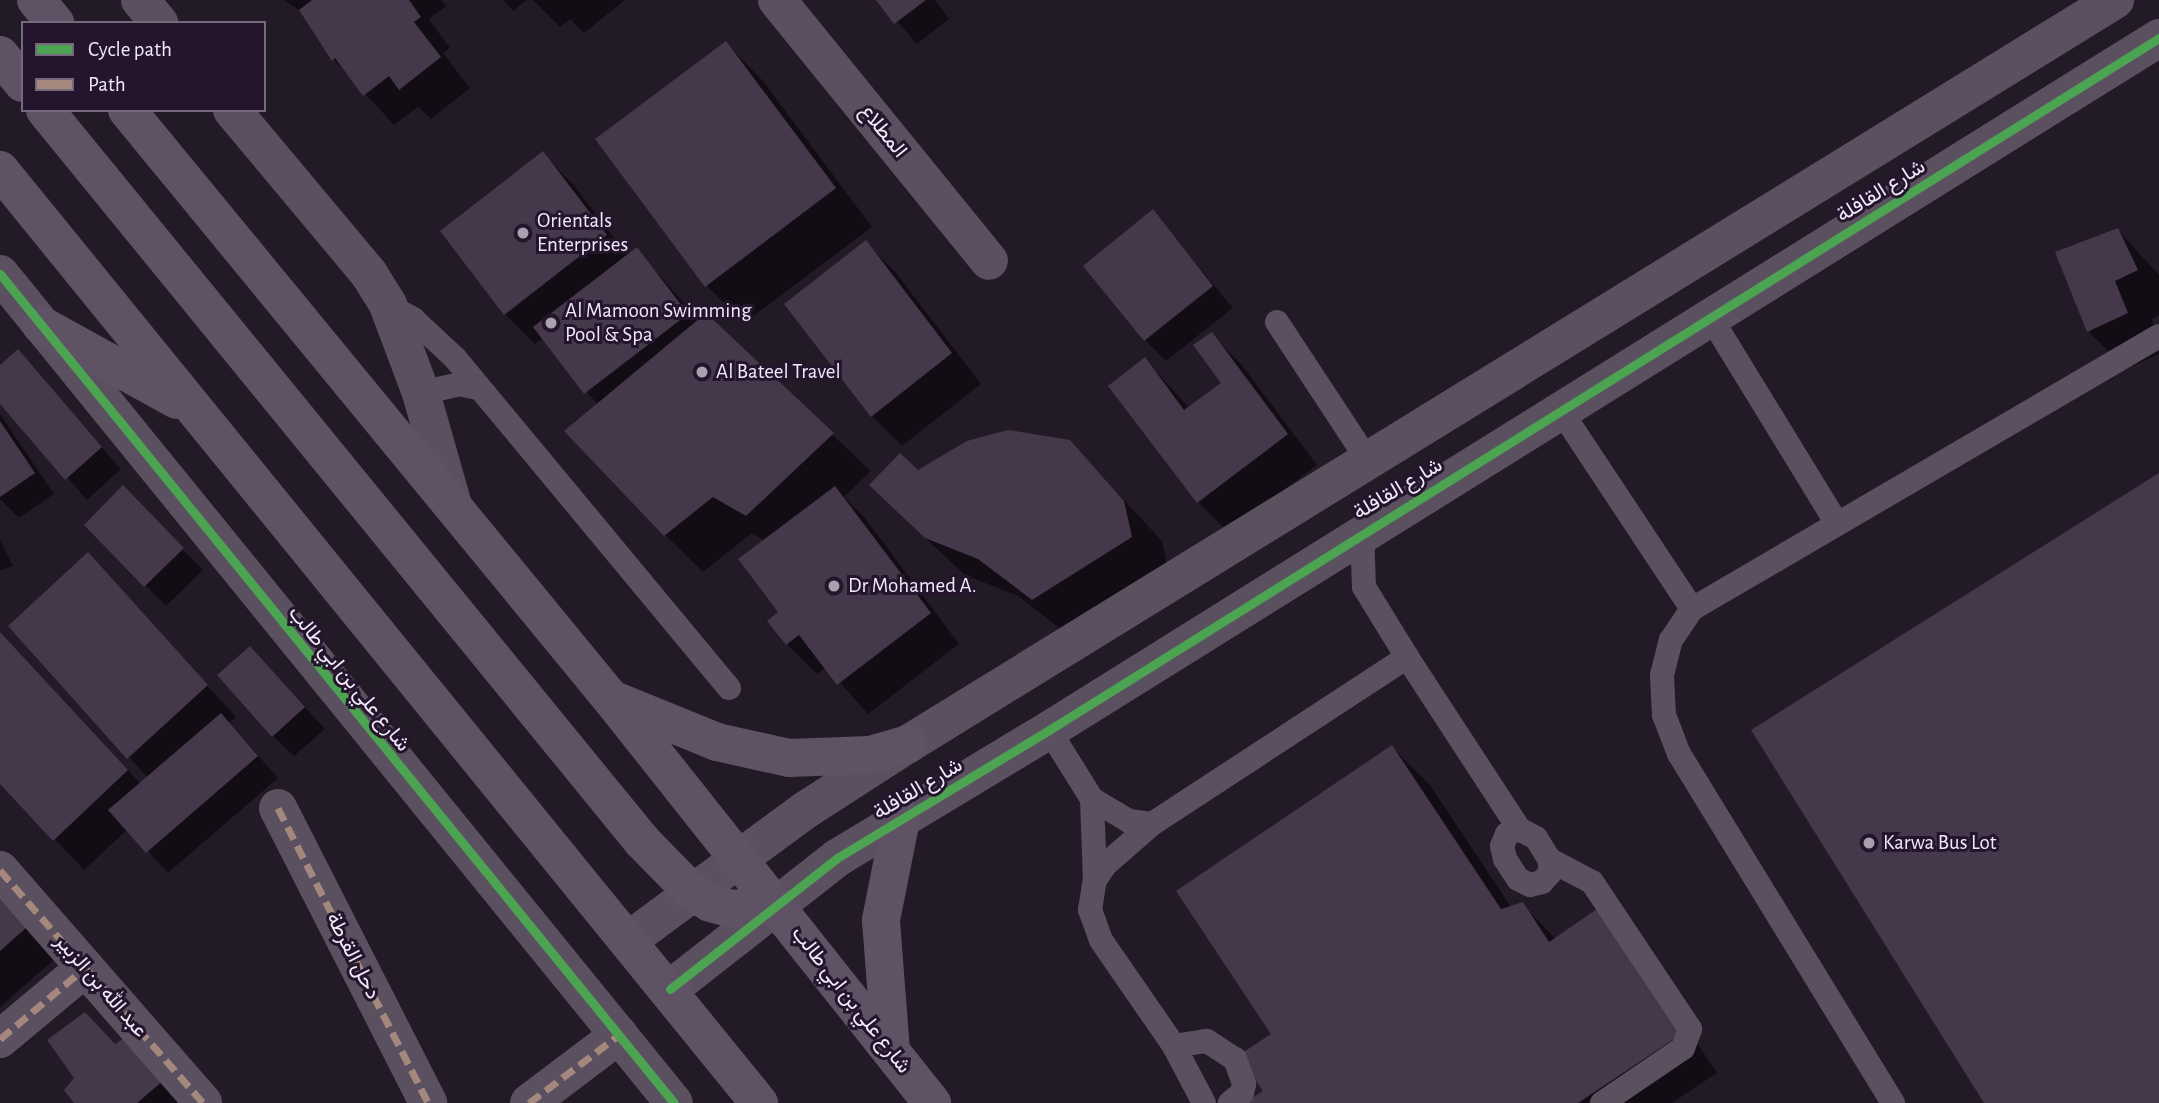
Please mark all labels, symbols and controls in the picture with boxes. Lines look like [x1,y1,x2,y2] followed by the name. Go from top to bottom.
[21,21,266,112] legend
[88,39,172,60] text: Cycle path
[88,74,126,95] text: Path
[854,99,912,163] street label: المطلاع
[1832,154,1930,228] street label: شارع القافلة
[537,208,628,258] place label: Orientals Enterprises
[515,225,531,241] marker: Orientals Enterprises
[565,298,751,348] place label: Al Mamoon Swimming Pool & Spa
[543,315,559,331] marker: Al Mamoon Swimming Pool & Spa
[716,359,841,385] place label: Al Bateel Travel
[694,364,710,380] marker: Al Bateel Travel
[1349,453,1447,525] street label: شارع القافلة
[848,573,976,599] place label: Dr Mohamed A.
[826,578,842,594] marker: Dr Mohamed A.
[283,601,415,757] street label: شارع علي بن ابي طالب
[869,753,967,825] street label: شارع القافلة
[1883,830,1996,856] place label: Karwa Bus Lot
[1861,835,1877,851] marker: Karwa Bus Lot
[320,908,386,1004] street label: دحل القرطة
[786,921,916,1079] street label: شارع علي بن ابي طالب
[49,929,153,1043] street label: عبد الله بن الزبير

